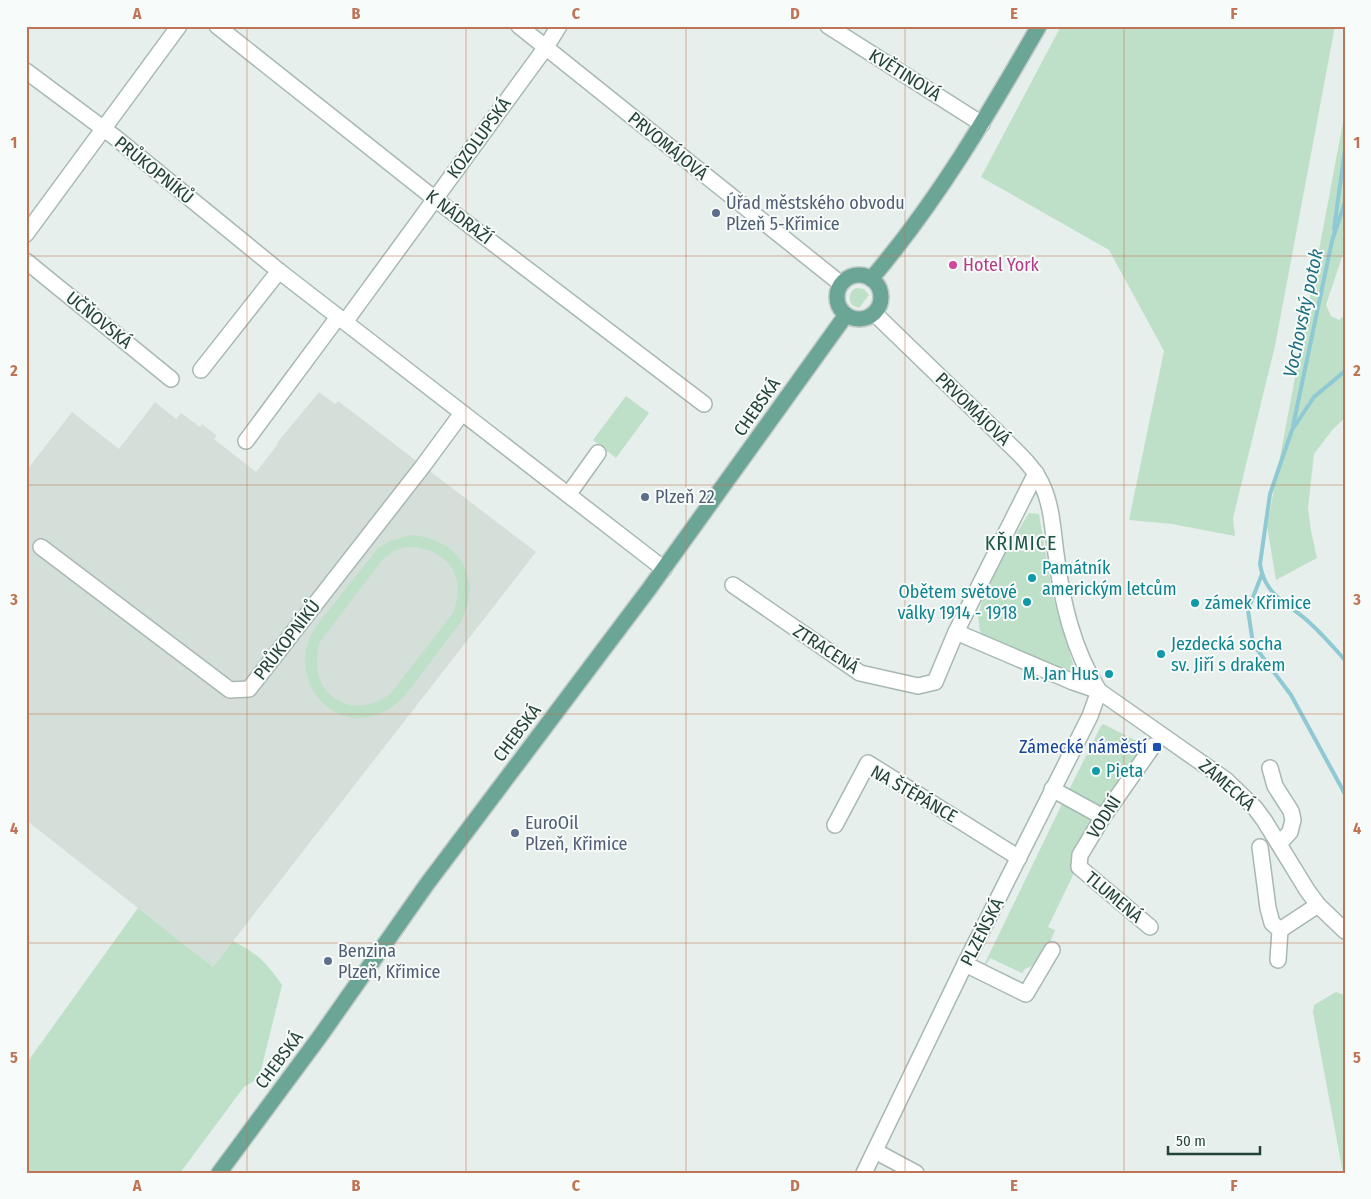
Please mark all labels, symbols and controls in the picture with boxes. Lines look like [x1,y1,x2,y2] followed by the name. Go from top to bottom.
[132,4,142,23] text: A
[352,4,361,23] text: B
[572,4,581,23] text: C
[790,4,800,23] text: D
[1010,4,1018,23] text: E
[1230,4,1238,23] text: F
[865,43,946,106] street label: KVĚTINOVÁ
[441,92,516,183] street label: KOZOLUPSKÁ
[624,106,713,185] street label: PRVOMÁJOVÁ
[110,131,199,209] street label: PRŮKOPNÍKŮ
[11,133,17,152] text: 1
[1354,133,1360,152] text: 1
[422,184,497,249] street label: K NÁDRAŽÍ
[726,191,905,235] place label: Úřad městského obvodu Plzeň 5-Křimice
[710,207,722,219] marker: Úřad městského obvodu Plzeň 5-Křimice
[1278,247,1328,379] water label: Vochovský potok
[963,254,1040,276] place label: Hotel York
[947,259,959,271] marker: Hotel York
[62,286,138,354] street label: UČŇOVSKÁ
[9,361,18,380] text: 2
[1352,361,1361,380] text: 2
[931,367,1016,451] street label: PRVOMÁJOVÁ
[728,373,785,440] street label: CHEBSKÁ
[655,486,715,508] place label: Plzeň 22
[639,491,651,503] marker: Plzeň 22
[985,531,1057,555] district label: KŘIMICE
[1042,557,1177,600] place label: Památník americkým letcům
[1026,572,1038,584] marker: Památník americkým letcům
[897,581,1017,624] place label: Obětem světové války 1914 - 1918
[9,590,18,609] text: 3
[1352,590,1361,609] text: 3
[1205,592,1311,614] place label: zámek Křimice
[248,595,325,684] street label: PRŮKOPNÍKŮ
[1021,596,1033,608] marker: Obětem světové války 1914 - 1918
[1189,597,1201,609] marker: zámek Křimice
[789,619,864,679] street label: ZTRACENÁ
[1171,633,1285,676] place label: Jezdecká socha sv. Jiří s drakem
[1155,648,1167,660] marker: Jezdecká socha sv. Jiří s drakem
[1023,663,1099,685] place label: M. Jan Hus
[1103,668,1115,680] marker: M. Jan Hus
[488,699,546,766] street label: CHEBSKÁ
[1019,736,1147,758] place label: Zámecké náměstí
[1151,741,1163,753] marker: Zámecké náměstí
[1194,754,1261,816] street label: ZÁMECKÁ
[867,760,962,828] street label: NA ŠTĚPÁNCE
[1106,760,1144,782] place label: Pieta
[1090,765,1102,777] marker: Pieta
[1081,791,1126,842] street label: VODNÍ
[525,812,628,855] place label: EuroOil Plzeň, Křimice
[10,819,18,838] text: 4
[1353,819,1361,838] text: 4
[509,827,521,839] marker: EuroOil Plzeň, Křimice
[1081,866,1148,928] street label: TLUMENÁ
[955,893,1009,970] street label: PLZEŇSKÁ
[338,940,441,983] place label: Benzina Plzeň, Křimice
[322,955,334,967] marker: Benzina Plzeň, Křimice
[250,1026,308,1093] street label: CHEBSKÁ
[10,1048,18,1067] text: 5
[1353,1048,1361,1067] text: 5
[1168,1124,1261,1156] scale bar
[1176,1132,1206,1150] text: 50 m
[132,1176,142,1195] text: A
[352,1176,361,1195] text: B
[572,1176,581,1195] text: C
[790,1176,800,1195] text: D
[1010,1176,1018,1195] text: E
[1230,1176,1238,1195] text: F

